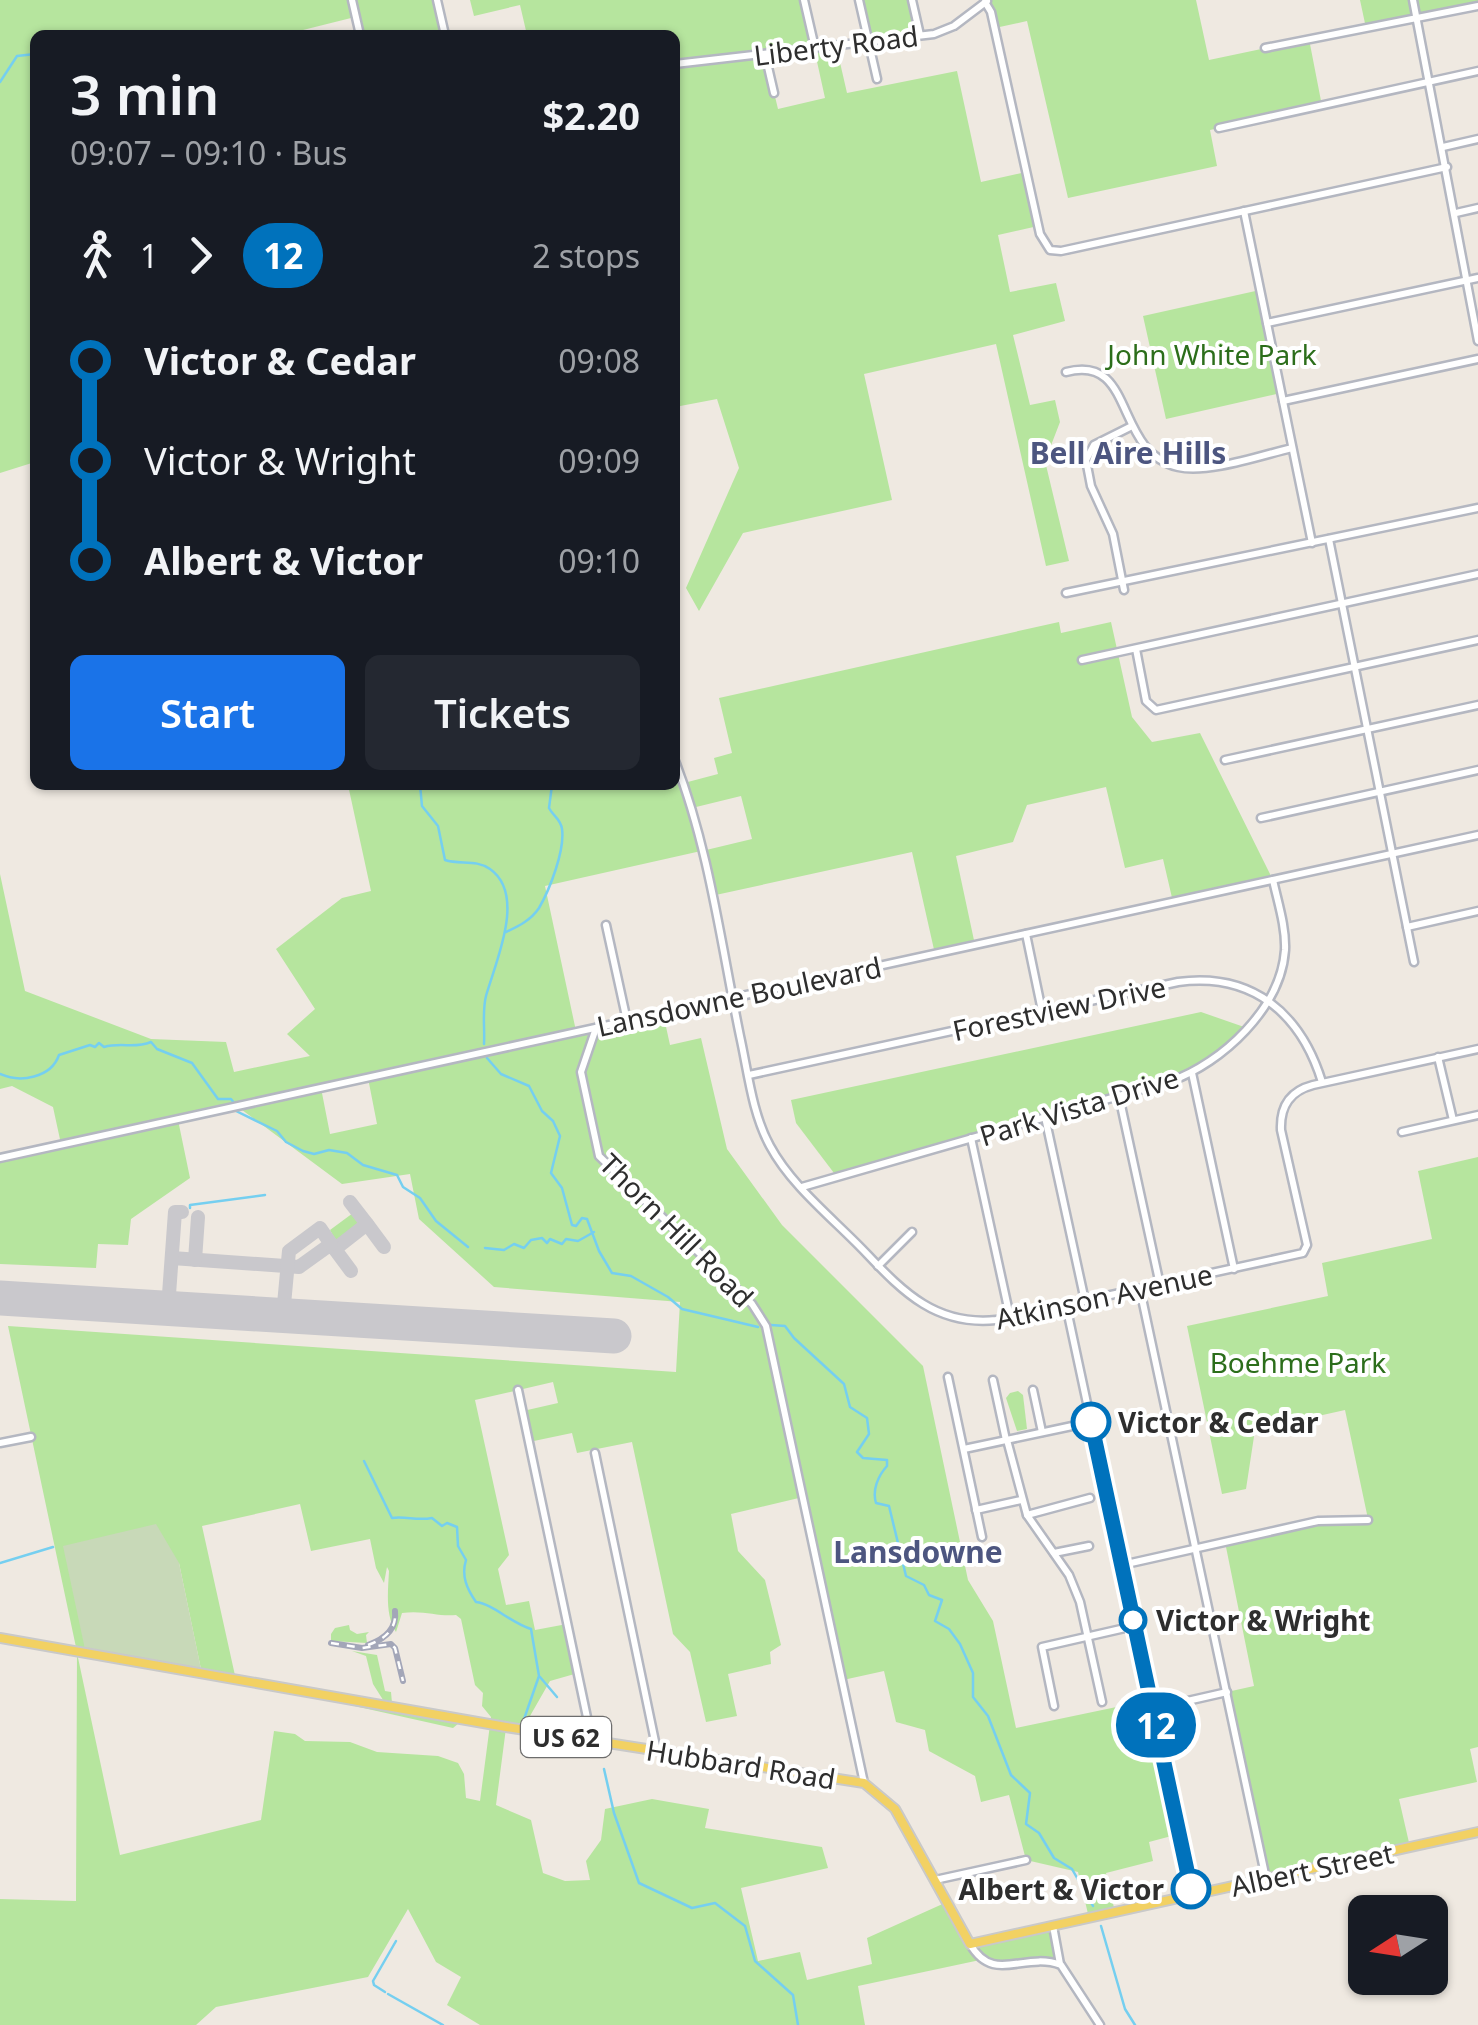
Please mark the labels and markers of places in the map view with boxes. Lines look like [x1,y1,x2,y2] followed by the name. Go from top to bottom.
[1072,1403,1110,1441] marker: Victor & Cedar
[1118,1403,1319,1441] place label: Victor & Cedar
[1156,1601,1370,1639] place label: Victor & Wright
[1120,1607,1146,1633] marker: Victor & Wright
[958,1870,1164,1908] place label: Albert & Victor
[1172,1870,1210,1908] marker: Albert & Victor

